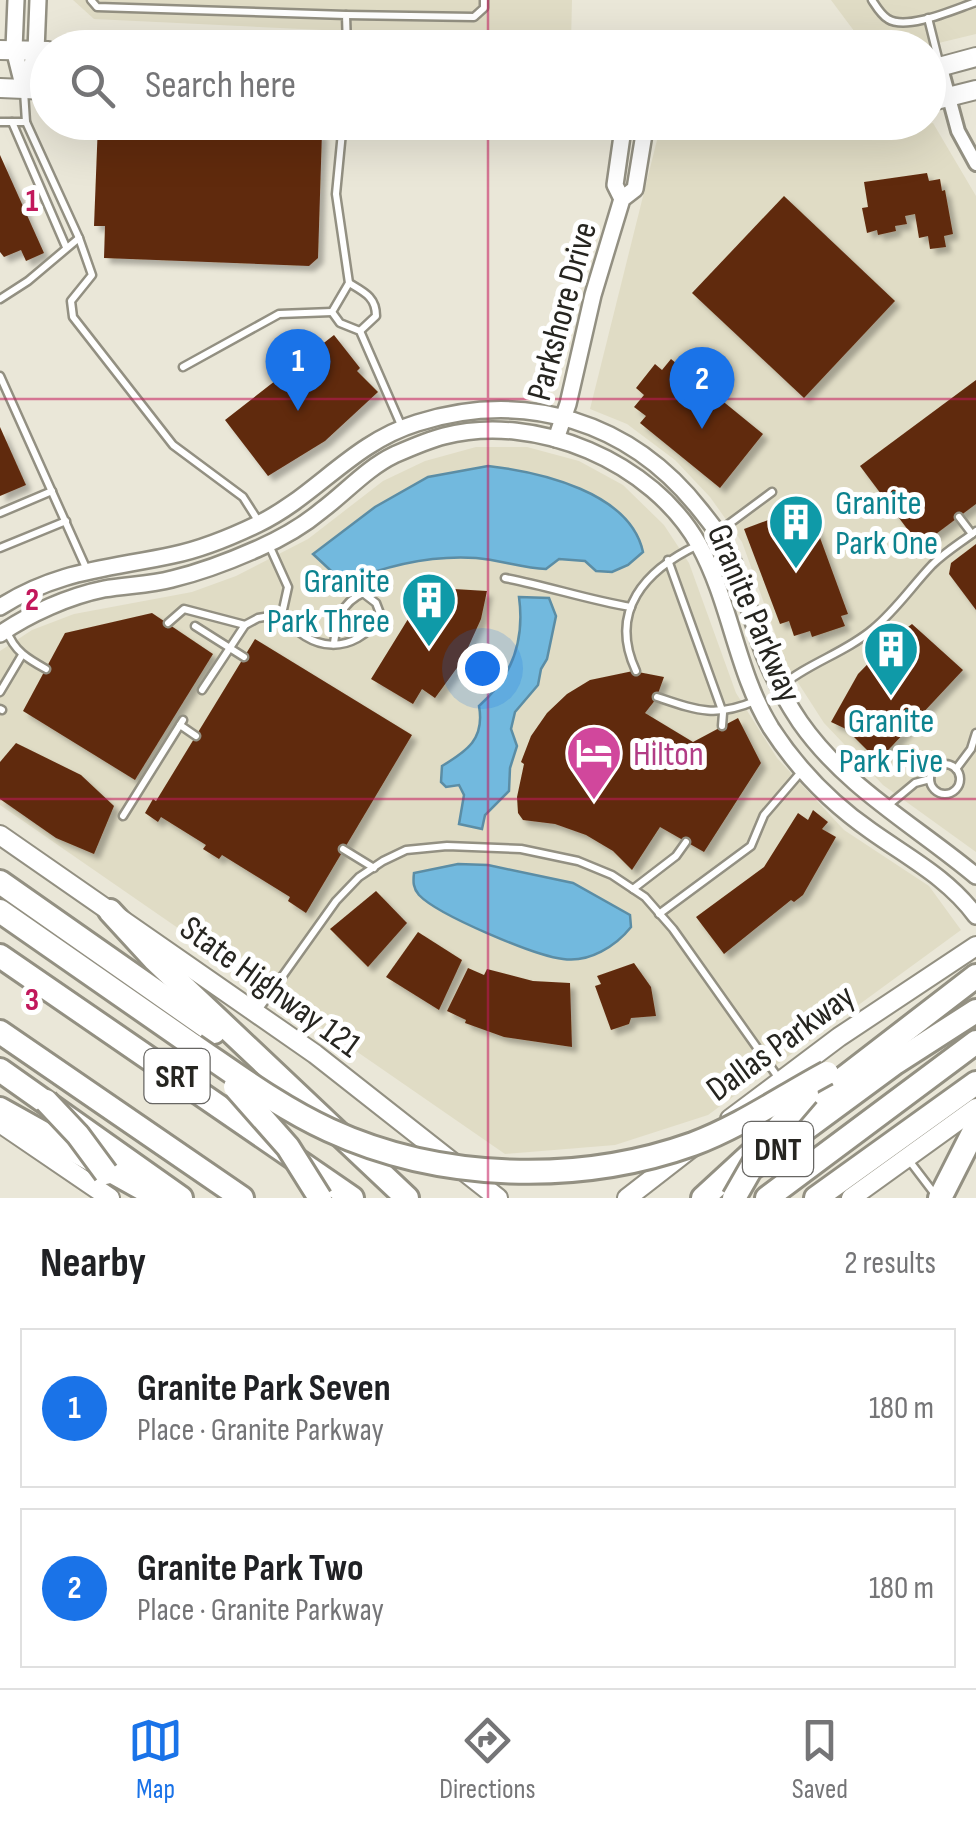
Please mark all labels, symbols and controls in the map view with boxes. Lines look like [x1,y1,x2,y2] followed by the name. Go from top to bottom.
[30,30,946,140] search box
[65,58,120,113] icon: search
[145,63,296,108] text: Search here
[26,182,39,221] text: 1
[518,217,607,405] street label: Parkshore Drive
[266,328,330,411] pin: 1
[670,346,734,429] pin: 2
[835,482,938,565] place label: Granite Park One
[766,492,826,571] building icon: Granite Park One
[697,518,810,709] street label: Granite Parkway
[267,560,390,643] place label: Granite Park Three
[399,570,459,649] building icon: Granite Park Three
[25,581,39,620] text: 2
[861,619,921,698] building icon: Granite Park Five
[457,643,508,694] your location
[839,700,943,783] place label: Granite Park Five
[564,723,624,802] hotel icon: Hilton
[633,733,704,776] place label: Hilton
[171,907,369,1067] street label: State Highway 121
[699,975,863,1111] street label: Dallas Parkway
[25,981,39,1020] text: 3
[144,1049,210,1103] road number: SRT
[743,1122,813,1176] road number: DNT
[40,1238,146,1289] text: Nearby
[844,1244,936,1283] text: 2 results
[137,1366,391,1411] text: Granite Park Seven
[68,1389,81,1428] text: 1
[869,1389,934,1428] text: 180 m
[137,1411,384,1450] text: Place · Granite Parkway
[137,1546,363,1591] text: Granite Park Two
[67,1569,82,1608] text: 2
[869,1569,934,1608] text: 180 m
[137,1591,384,1630] text: Place · Granite Parkway
[128,1713,183,1806] tab: Map
[439,1713,536,1806] tab: Directions
[792,1713,848,1806] tab: Saved

